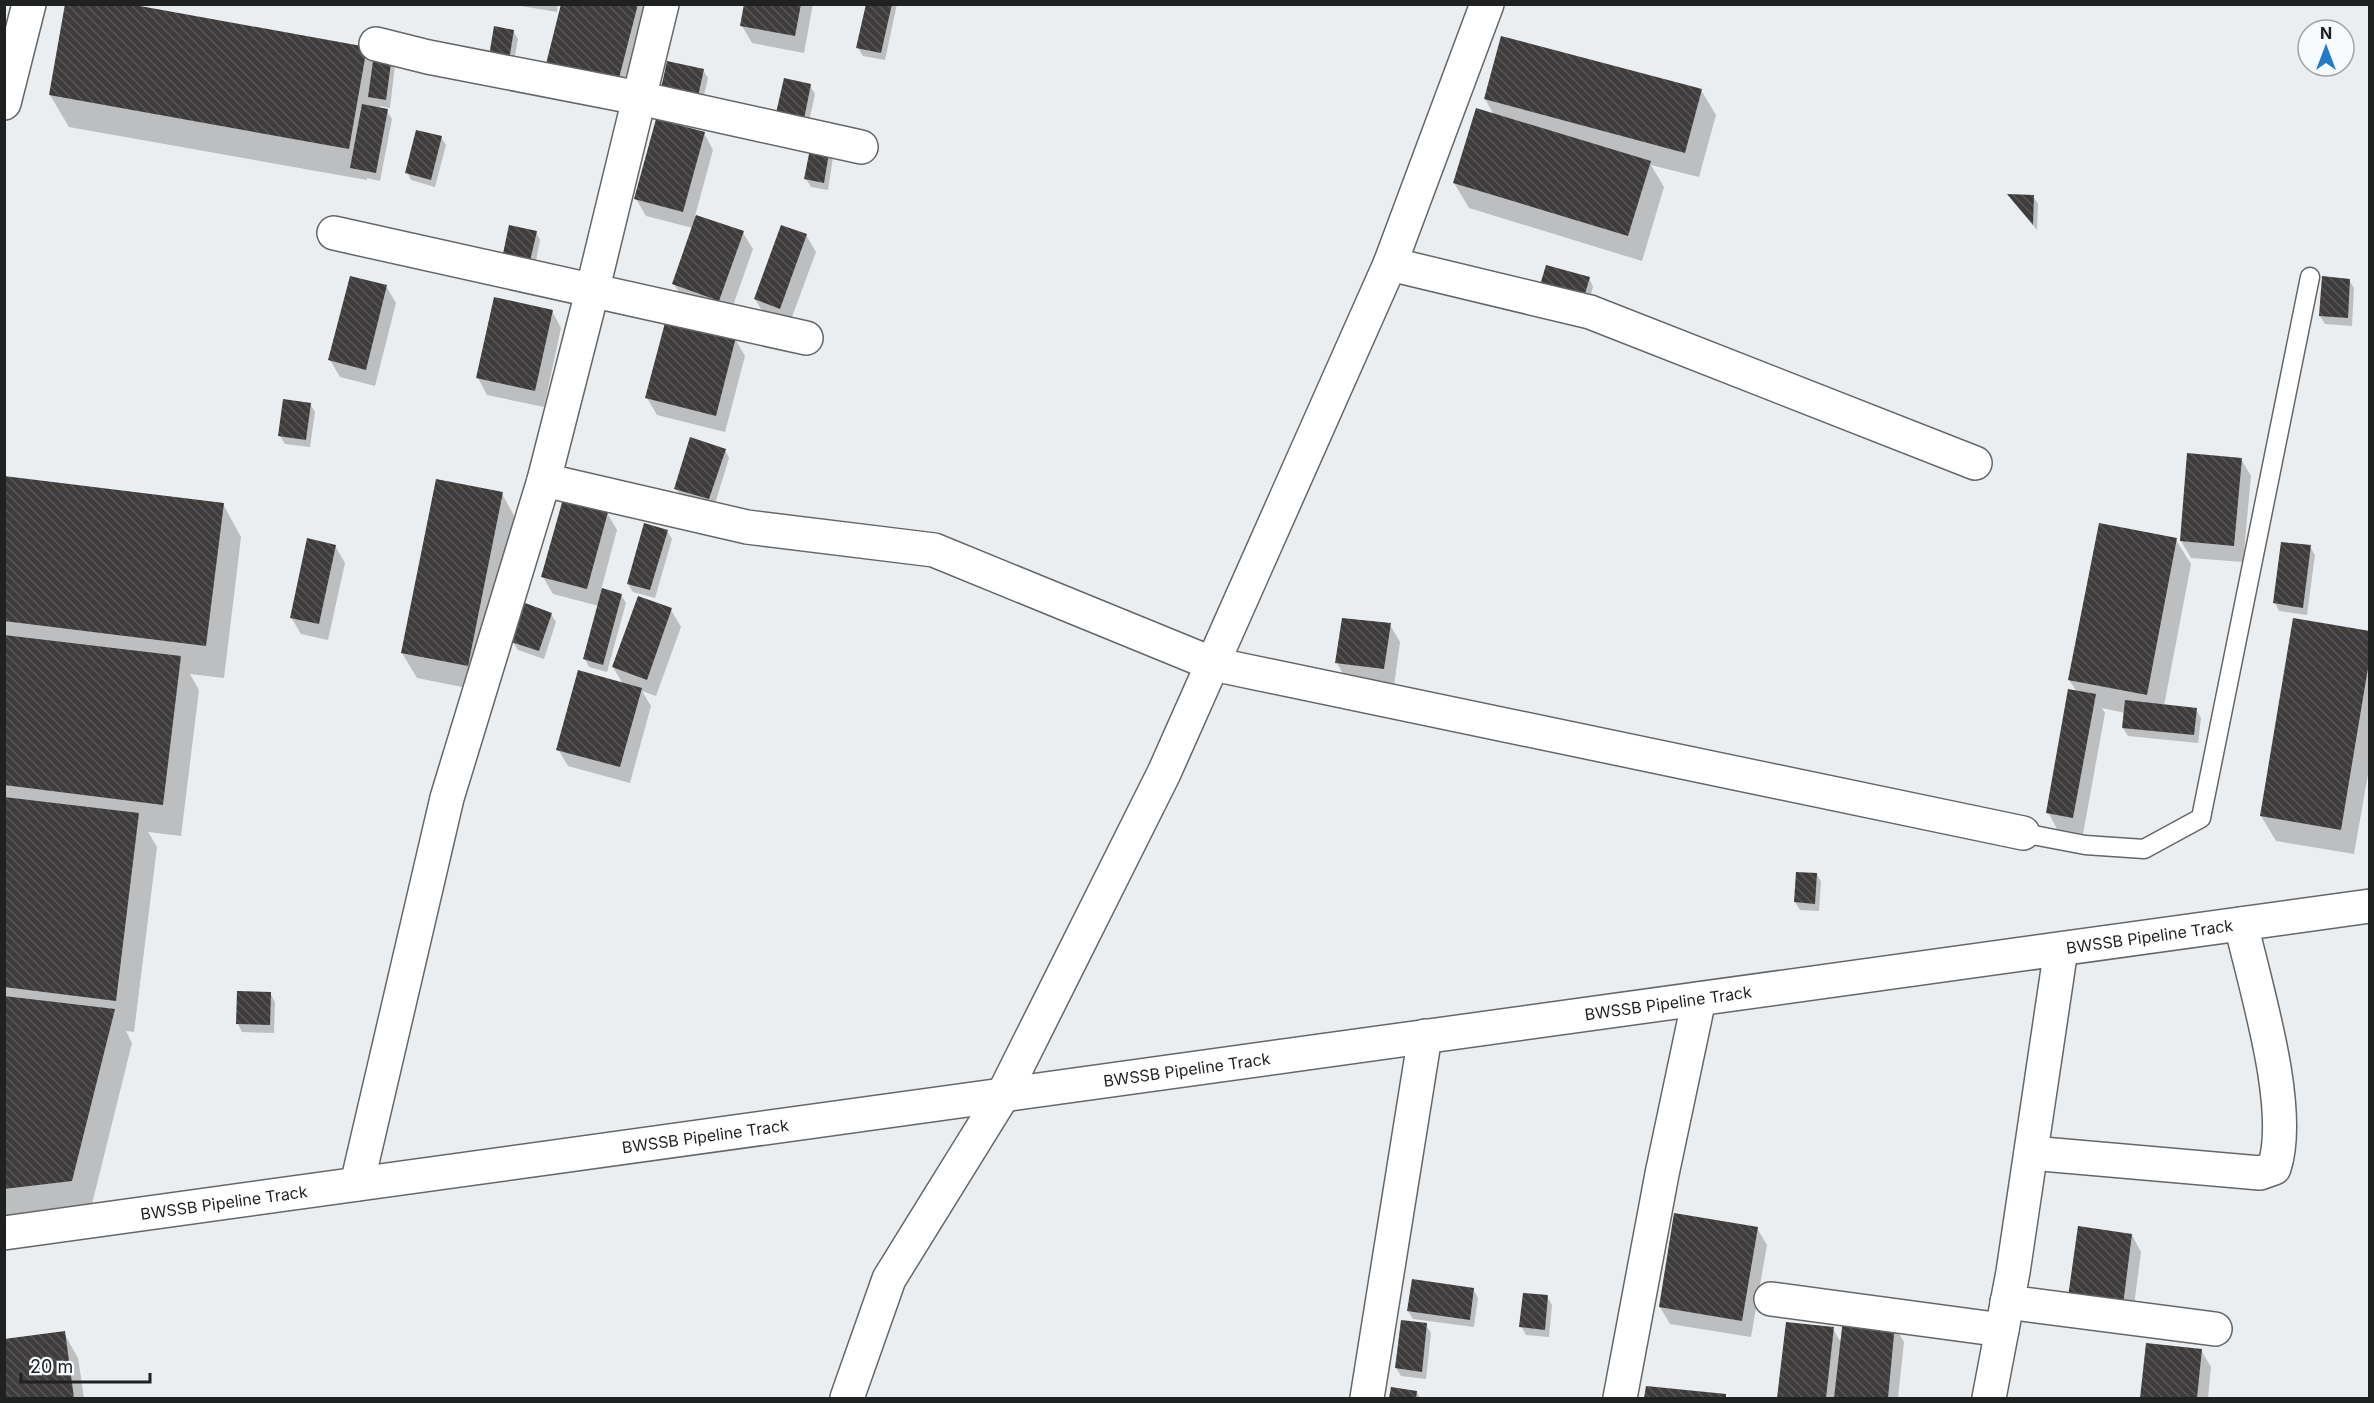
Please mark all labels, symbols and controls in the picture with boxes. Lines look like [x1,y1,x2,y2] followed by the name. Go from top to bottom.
[2296,18,2356,78] north arrow
[2320,23,2332,43] text: N
[2065,915,2235,958] street label: BWSSB Pipeline Track
[1583,982,1753,1024] street label: BWSSB Pipeline Track
[1102,1048,1272,1091] street label: BWSSB Pipeline Track
[621,1115,790,1157] street label: BWSSB Pipeline Track
[139,1181,309,1224] street label: BWSSB Pipeline Track
[21,1346,150,1384] scale bar
[30,1356,73,1377] text: 20 m

